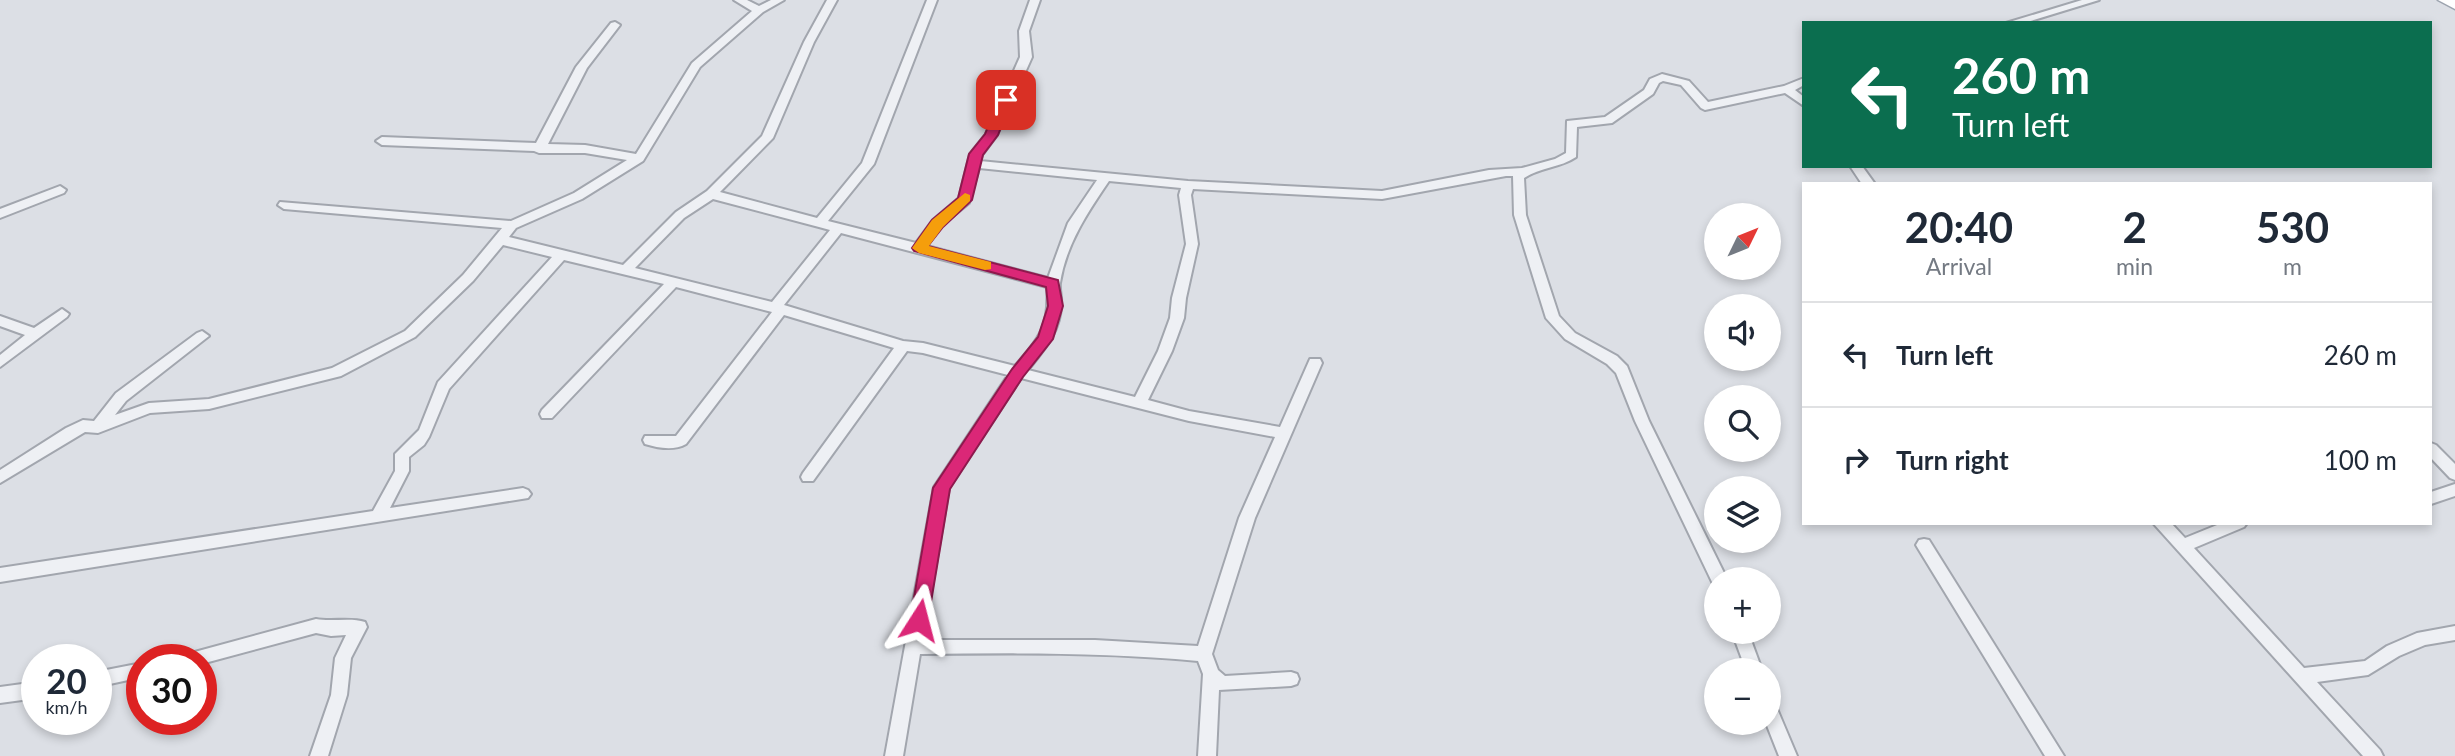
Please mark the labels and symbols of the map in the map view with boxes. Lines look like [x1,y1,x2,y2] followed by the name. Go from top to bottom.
[976,70,1036,130] pin
[1704,203,1782,280] north arrow
[882,583,956,657] position arrow
[126,644,217,735] speed limit sign: 30

